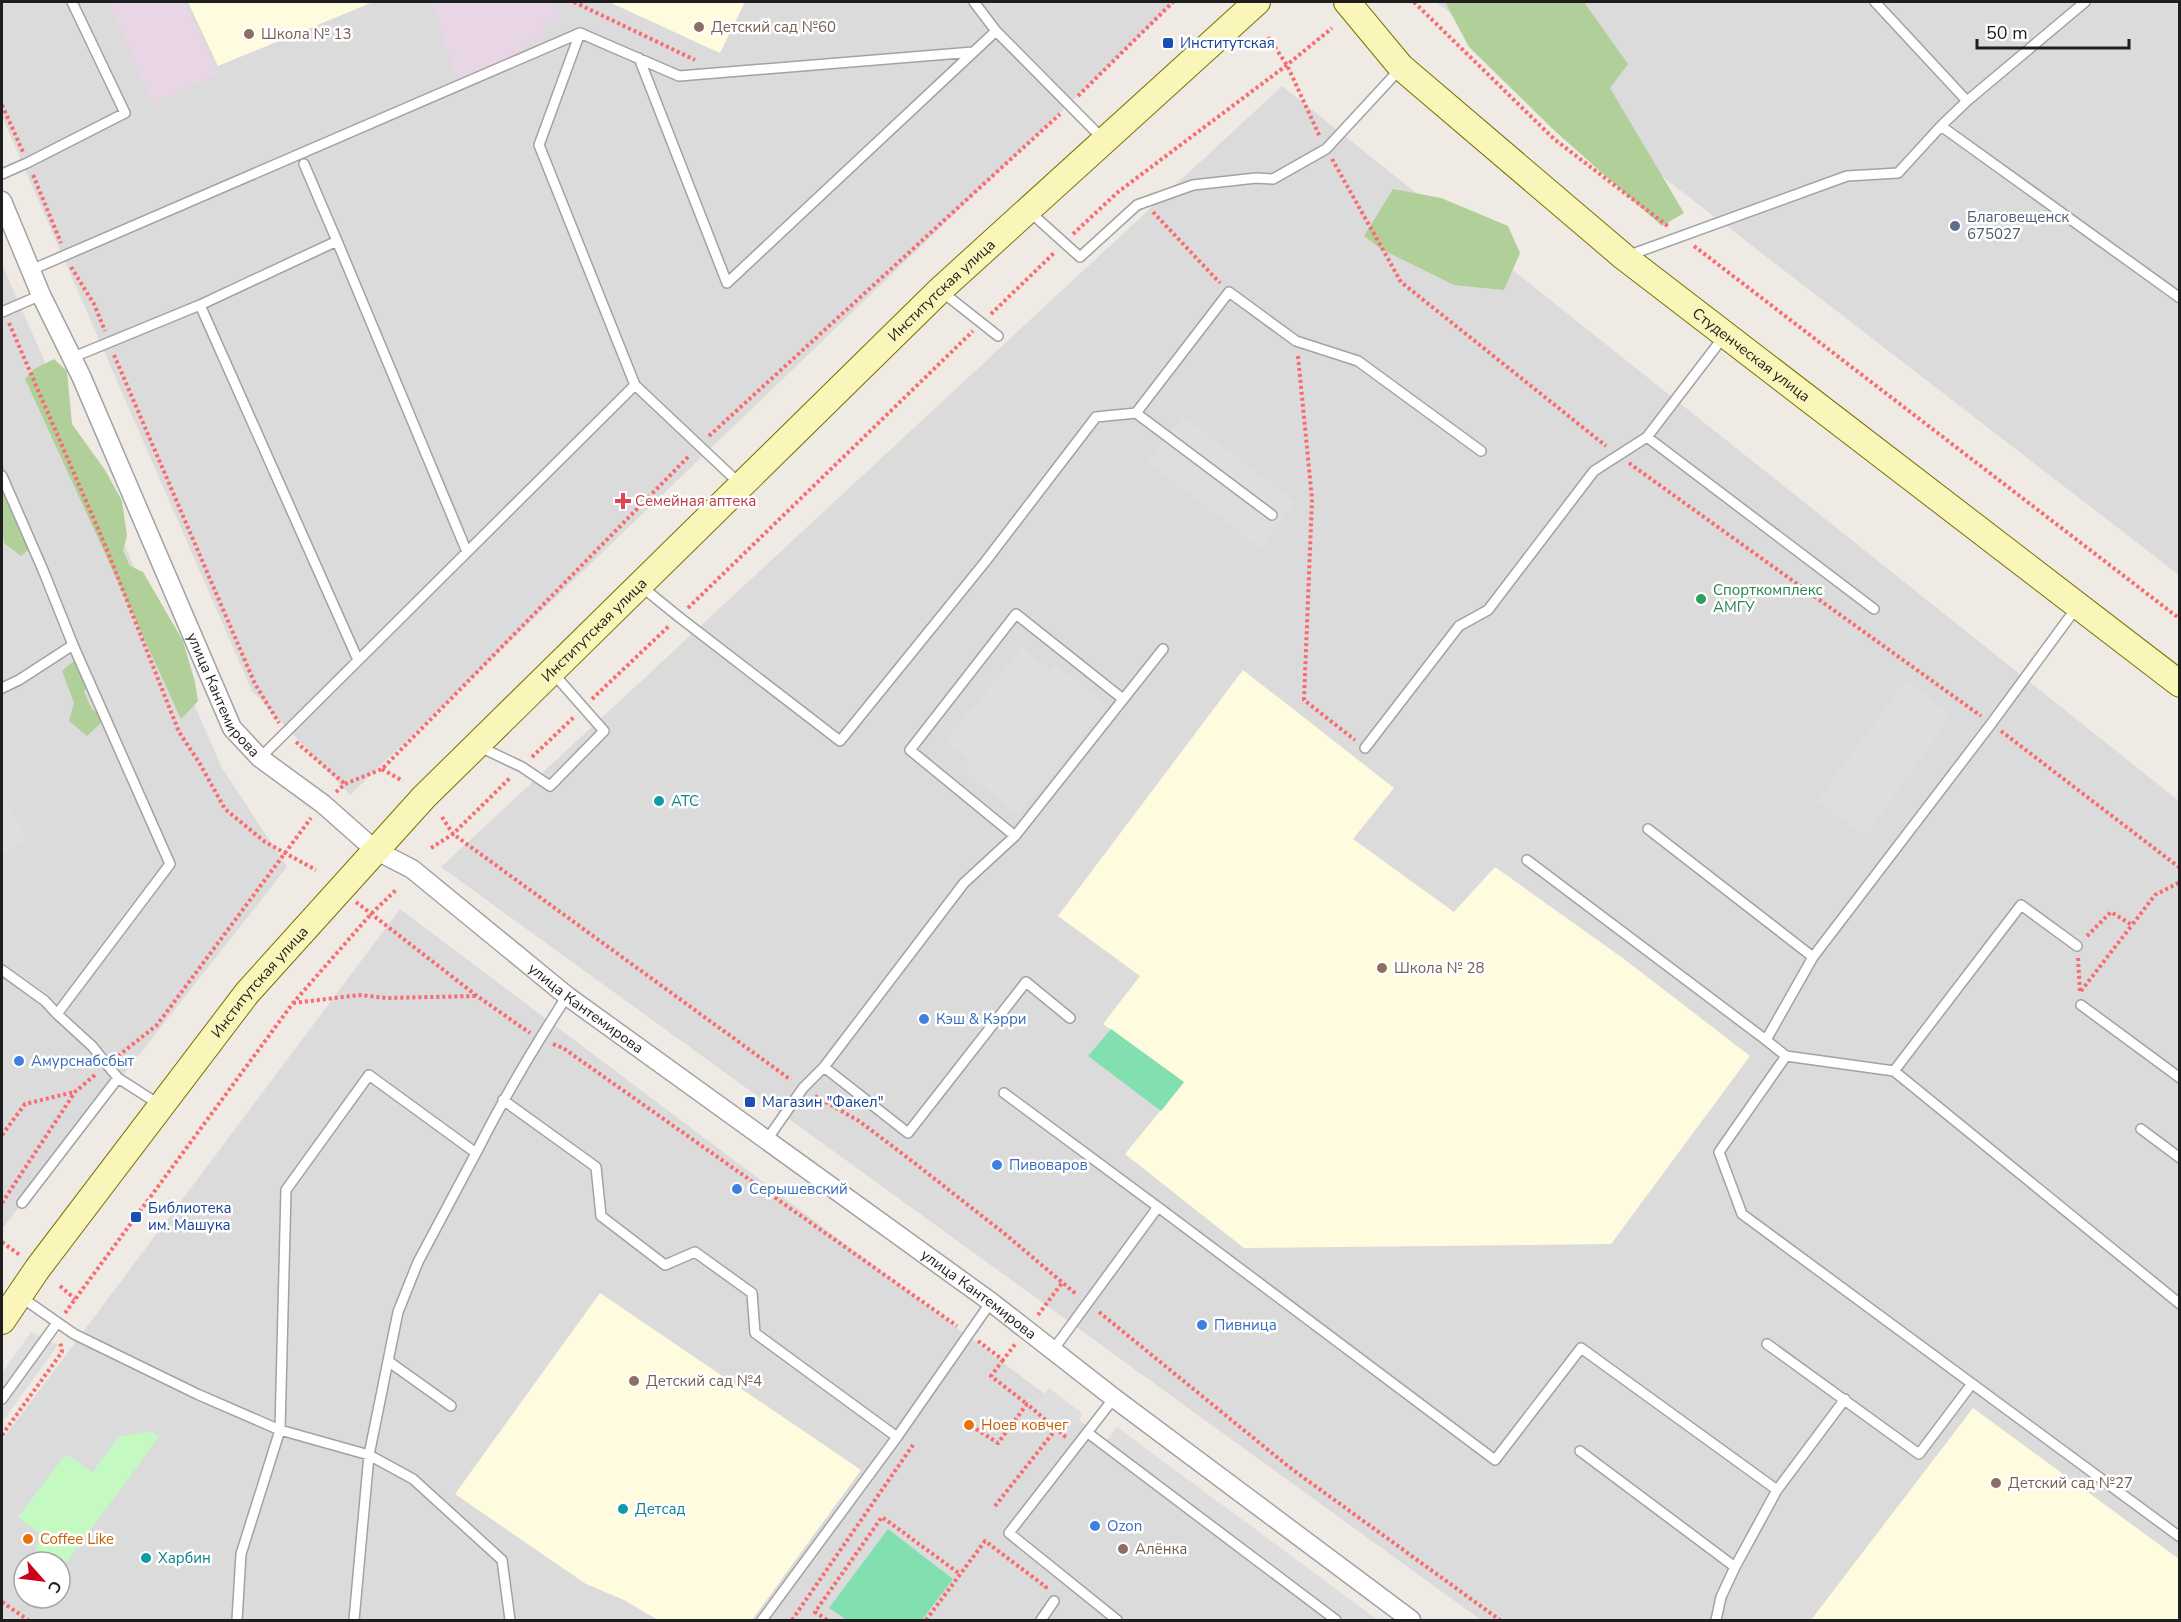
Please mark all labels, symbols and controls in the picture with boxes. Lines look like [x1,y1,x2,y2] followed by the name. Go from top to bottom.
[1977,12,2128,50] scale bar
[711,17,836,37] place label: Детский сад №60
[692,20,706,34] marker: Детский сад №60
[1986,21,2028,45] text: 50 m
[261,24,352,44] place label: Школа № 13
[242,27,256,41] marker: Школа № 13
[1180,33,1275,53] place label: Институтская
[1161,36,1175,50] marker: Институтская
[1967,207,2069,244] place label: Благовещенск 675027
[1948,219,1962,233] marker: Благовещенск 675027
[884,235,1000,346] street label: Институтская улица
[1688,303,1814,406] street label: Студенческая улица
[635,491,756,511] place label: Семейная аптека
[616,494,630,508] marker: Семейная аптека
[537,573,651,686] street label: Институтская улица
[1713,580,1823,617] place label: Спорткомплекс АМГУ
[1694,592,1708,606] marker: Спорткомплекс АМГУ
[182,630,264,762] street label: улица Кантемирова
[671,791,699,811] place label: АТС
[652,794,666,808] marker: АТС
[206,922,313,1042] street label: Институтская улица
[524,958,648,1058] street label: улица Кантемирова
[1394,958,1485,978] place label: Школа № 28
[1375,961,1389,975] marker: Школа № 28
[936,1009,1027,1029] place label: Кэш & Кэрри
[917,1012,931,1026] marker: Кэш & Кэрри
[31,1051,135,1071] place label: Амурснабсбыт
[12,1054,26,1068] marker: Амурснабсбыт
[762,1092,884,1112] place label: Магазин "Факел"
[743,1095,757,1109] marker: Магазин "Факел"
[1009,1155,1088,1175] place label: Пивоваров
[990,1158,1004,1172] marker: Пивоваров
[749,1179,848,1199] place label: Серышевский
[730,1182,744,1196] marker: Серышевский
[148,1198,232,1235] place label: Библиотека им. Машука
[129,1210,143,1224] marker: Библиотека им. Машука
[917,1245,1041,1344] street label: улица Кантемирова
[1214,1315,1277,1335] place label: Пивница
[1195,1318,1209,1332] marker: Пивница
[646,1371,762,1391] place label: Детский сад №4
[627,1374,641,1388] marker: Детский сад №4
[981,1415,1069,1435] place label: Ноев ковчег
[962,1418,976,1432] marker: Ноев ковчег
[2008,1473,2133,1493] place label: Детский сад №27
[1989,1476,2003,1490] marker: Детский сад №27
[635,1499,686,1519] place label: Детсад
[616,1502,630,1516] marker: Детсад
[1107,1516,1142,1536] place label: Ozon
[1088,1519,1102,1533] marker: Ozon
[40,1529,114,1549] place label: Coffee Like
[21,1532,35,1546] marker: Coffee Like
[1135,1539,1187,1559] place label: Алёнка
[1116,1542,1130,1556] marker: Алёнка
[158,1548,211,1568] place label: Харбин
[12,1550,72,1610] north arrow
[139,1551,153,1565] marker: Харбин
[42,1577,67,1597] text: С

